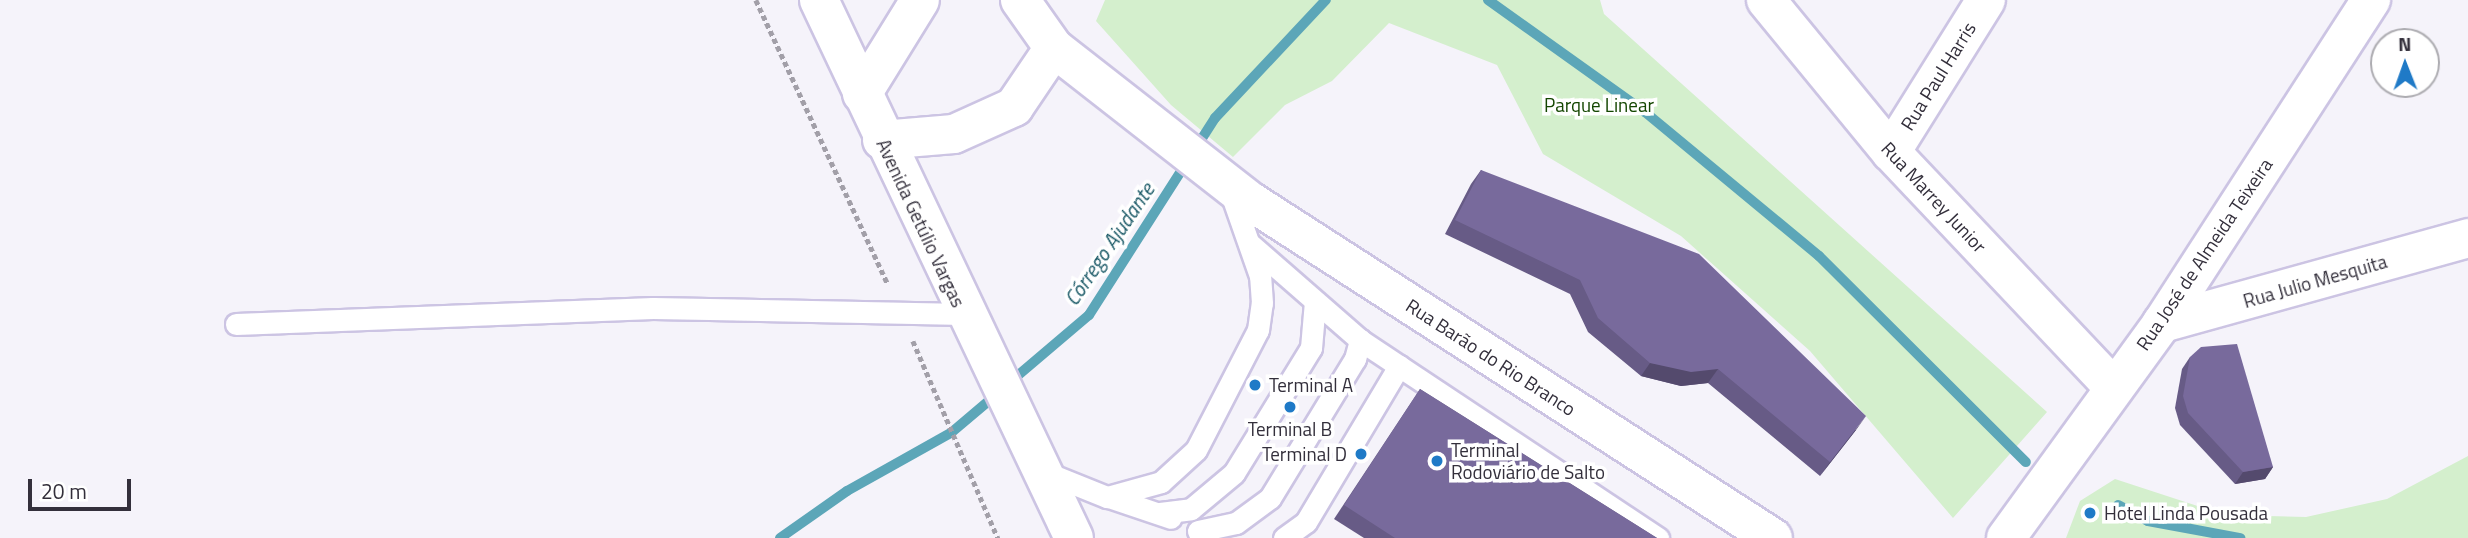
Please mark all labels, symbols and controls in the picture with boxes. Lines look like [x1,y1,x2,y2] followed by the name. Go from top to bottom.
[1896,18,1980,134] street label: Rua Paul Harris
[2370,28,2440,98] north arrow
[2398,29,2411,58] text: N
[1544,94,1654,116] park label: Parque Linear
[872,135,970,311] street label: Avenida Getúlio Vargas
[1877,137,1991,257] street label: Rua Marrey Junior
[2131,154,2277,354] street label: Rua José de Almeida Teixeira
[1059,178,1159,310] water label: Córrego Ajudante
[2240,250,2390,312] street label: Rua Julio Mesquita
[1402,294,1580,420] street label: Rua Barão do Rio Branco
[1269,374,1353,396] place label: Terminal A
[1247,377,1263,393] marker: Terminal A
[1282,399,1298,415] marker: Terminal B
[1248,418,1332,440] place label: Terminal B
[1451,439,1605,483] place label: Terminal Rodoviário de Salto
[1262,443,1347,465] place label: Terminal D
[1353,446,1369,462] marker: Terminal D
[1429,453,1445,469] marker: Terminal Rodoviário de Salto
[32,464,135,508] scale bar
[41,475,87,507] text: 20 m
[2104,502,2268,524] place label: Hotel Linda Pousada
[2082,505,2098,521] marker: Hotel Linda Pousada

